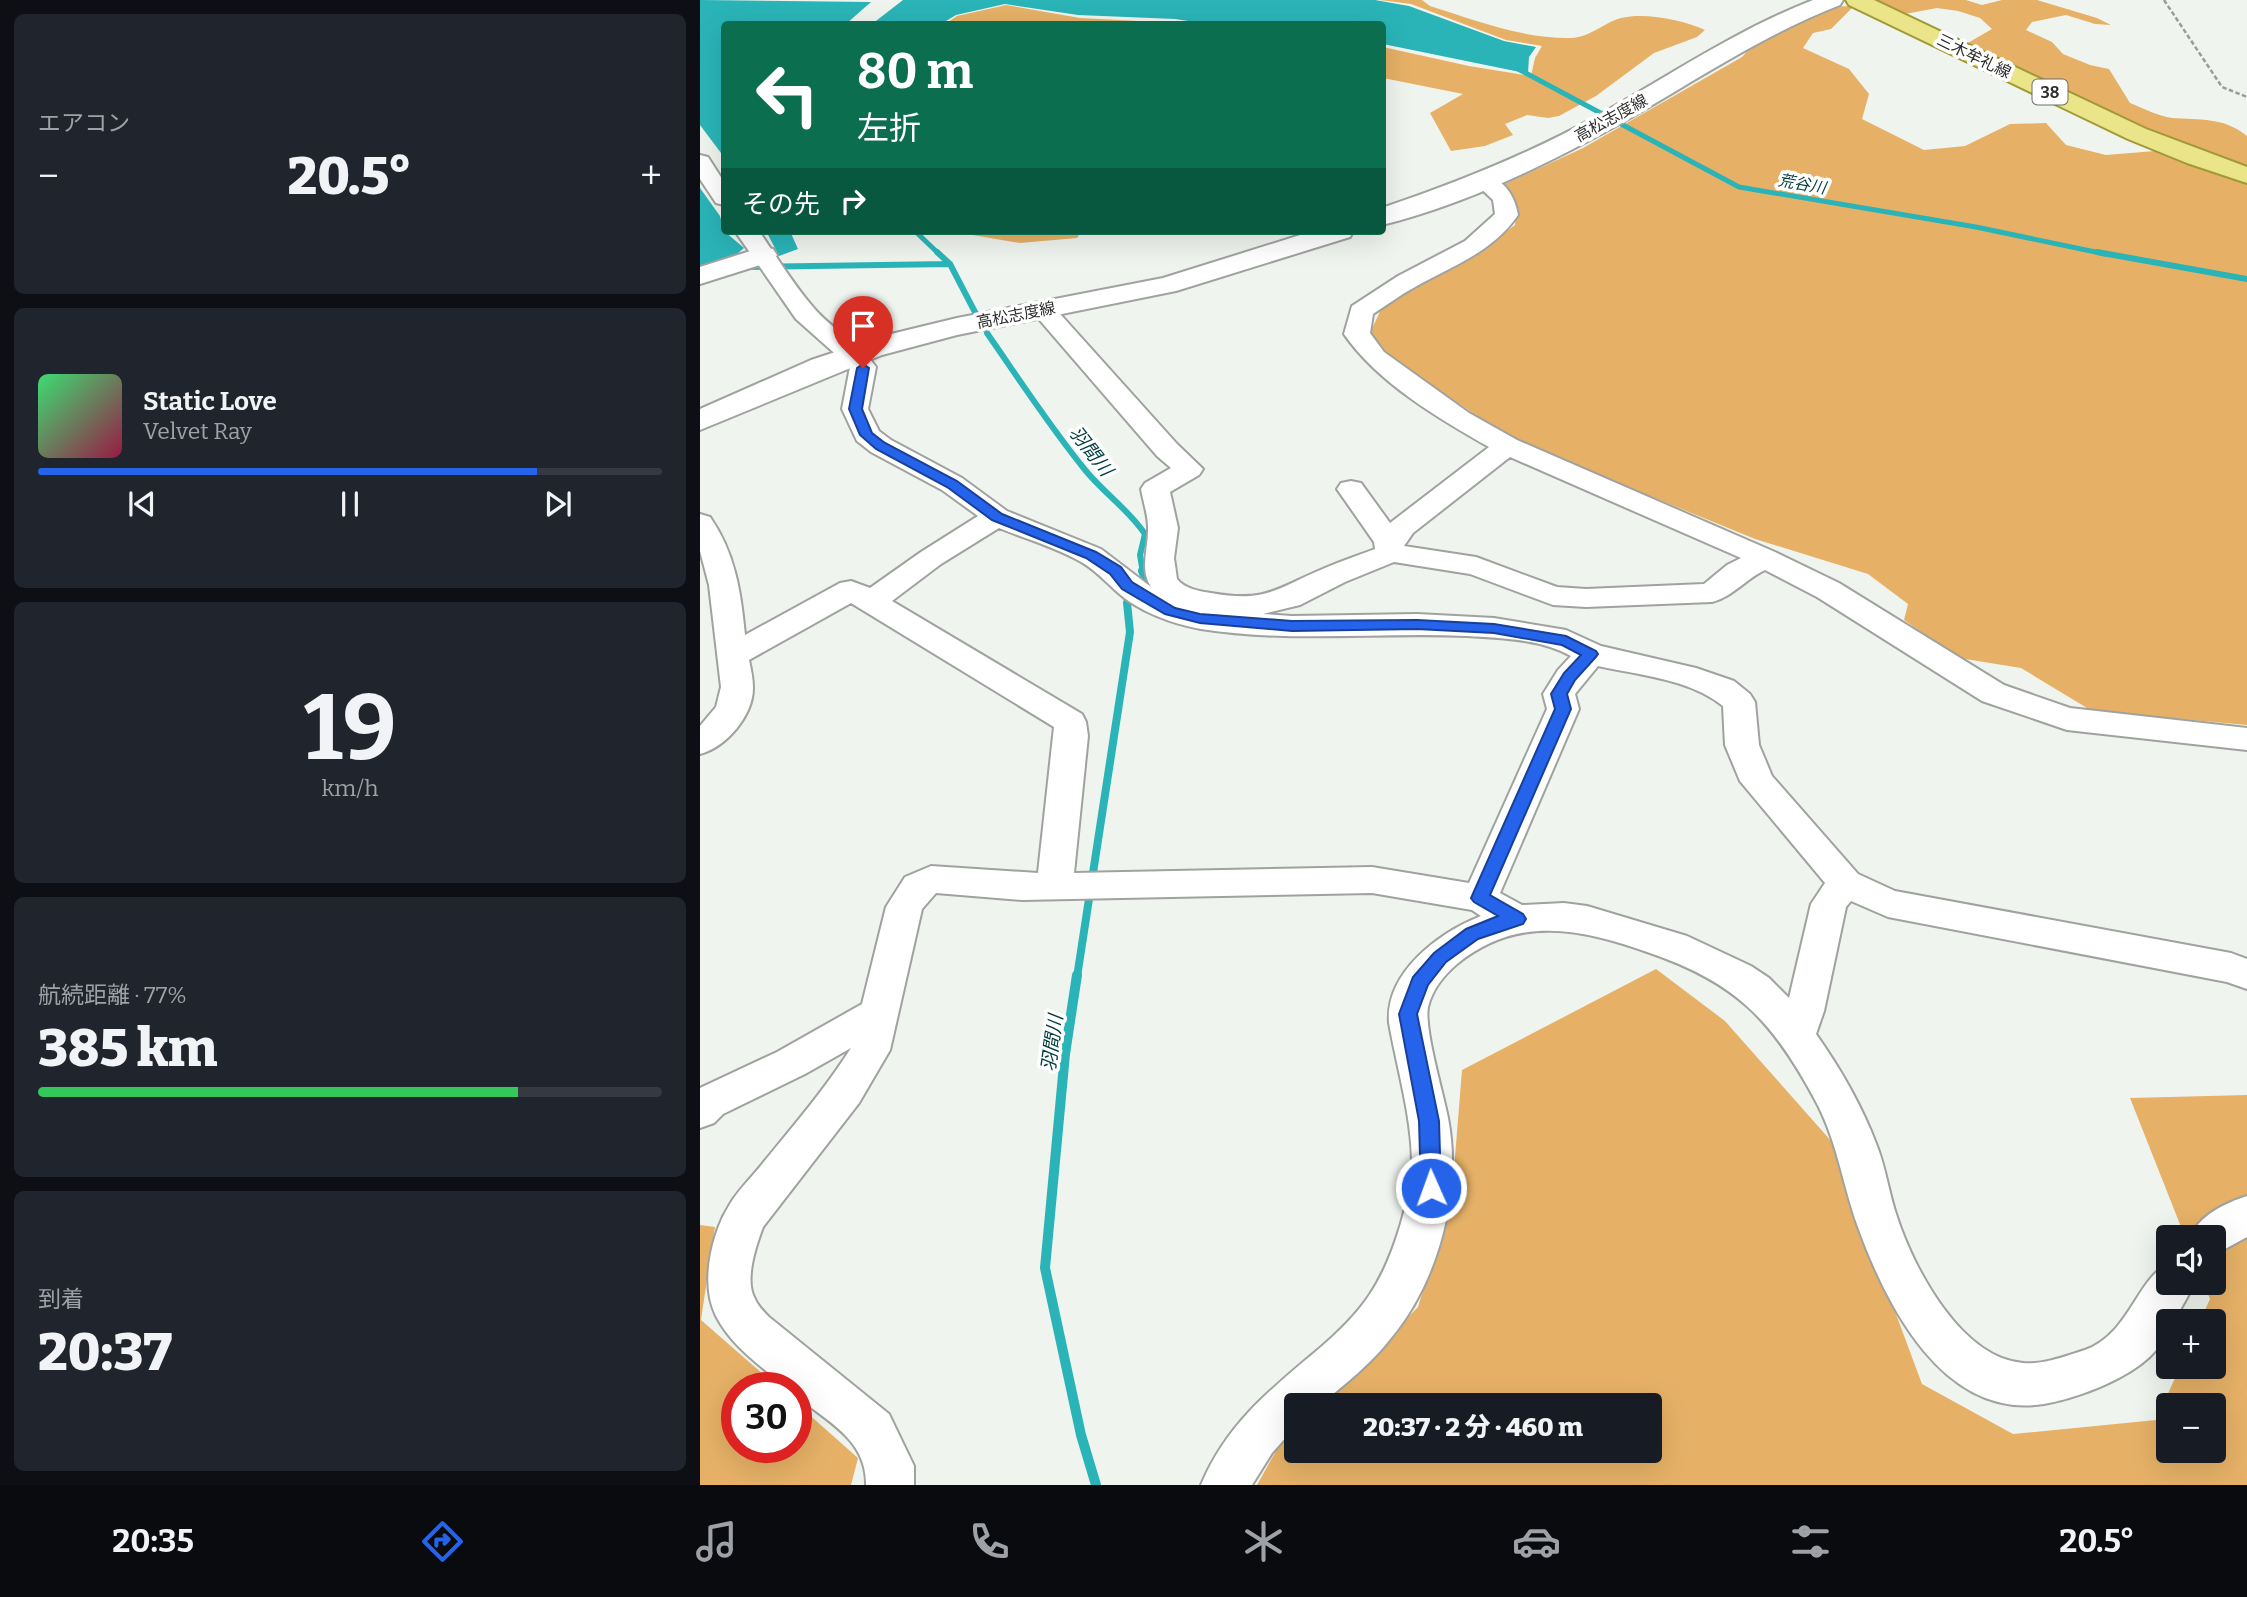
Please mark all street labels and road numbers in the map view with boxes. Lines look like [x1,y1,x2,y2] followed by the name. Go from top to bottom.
[1934,30,2014,82] street label: 三木牟礼線
[2032,80,2068,104] road number: 38
[1571,90,1651,146] street label: 高松志度線
[975,298,1057,332] street label: 高松志度線

